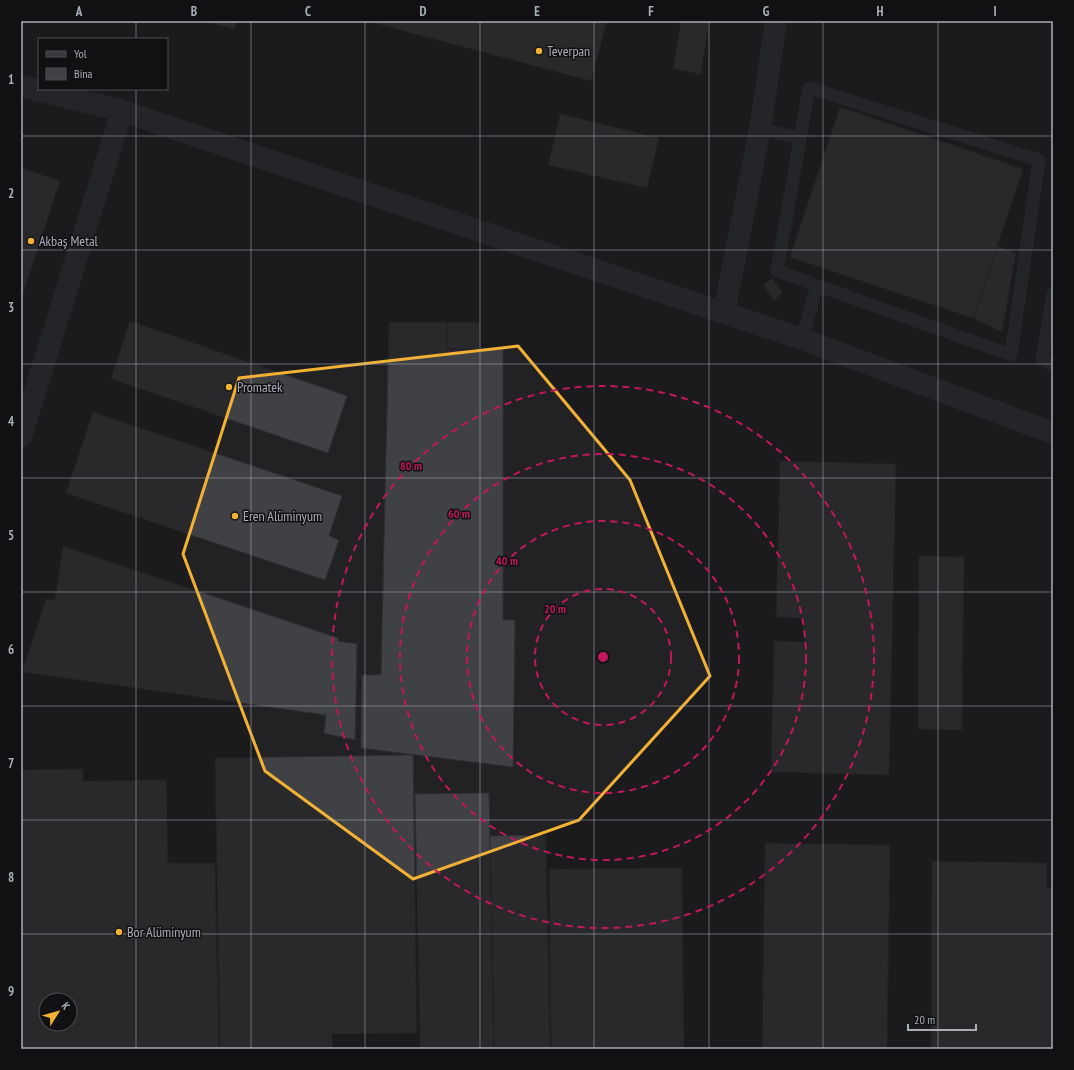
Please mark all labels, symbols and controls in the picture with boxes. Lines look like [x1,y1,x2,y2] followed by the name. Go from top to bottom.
[75,3,83,20] text: A
[191,3,197,20] text: B
[305,3,311,20] text: C
[420,3,427,20] text: D
[534,3,540,20] text: E
[648,3,654,20] text: F
[763,3,770,20] text: G
[877,3,884,20] text: H
[993,3,997,20] text: I
[38,38,168,90] legend
[547,42,590,60] place label: Teverpan
[74,46,87,61] text: Yol
[534,46,544,56] marker: Teverpan
[74,66,93,81] text: Bina
[8,71,14,88] text: 1
[8,185,14,202] text: 2
[39,232,99,250] place label: Akbaş Metal
[26,236,36,246] marker: Akbaş Metal
[8,299,14,316] text: 3
[237,378,283,396] place label: Promatek
[224,382,234,392] marker: Promatek
[8,413,15,430] text: 4
[400,458,422,473] text: 80 m
[448,506,470,521] text: 60 m
[243,507,322,525] place label: Eren Alüminyum
[230,511,240,521] marker: Eren Alüminyum
[8,527,14,544] text: 5
[496,553,518,568] text: 40 m
[544,601,566,616] text: 20 m
[8,641,14,658] text: 6
[596,650,610,664] centre of rings
[8,755,14,772] text: 7
[8,869,14,886] text: 8
[127,923,201,941] place label: Bor Alüminyum
[114,927,124,937] marker: Bor Alüminyum
[8,983,14,1000] text: 9
[38,992,78,1032] north arrow
[59,999,73,1013] text: K
[908,1006,976,1032] scale bar
[914,1012,935,1027] text: 20 m

